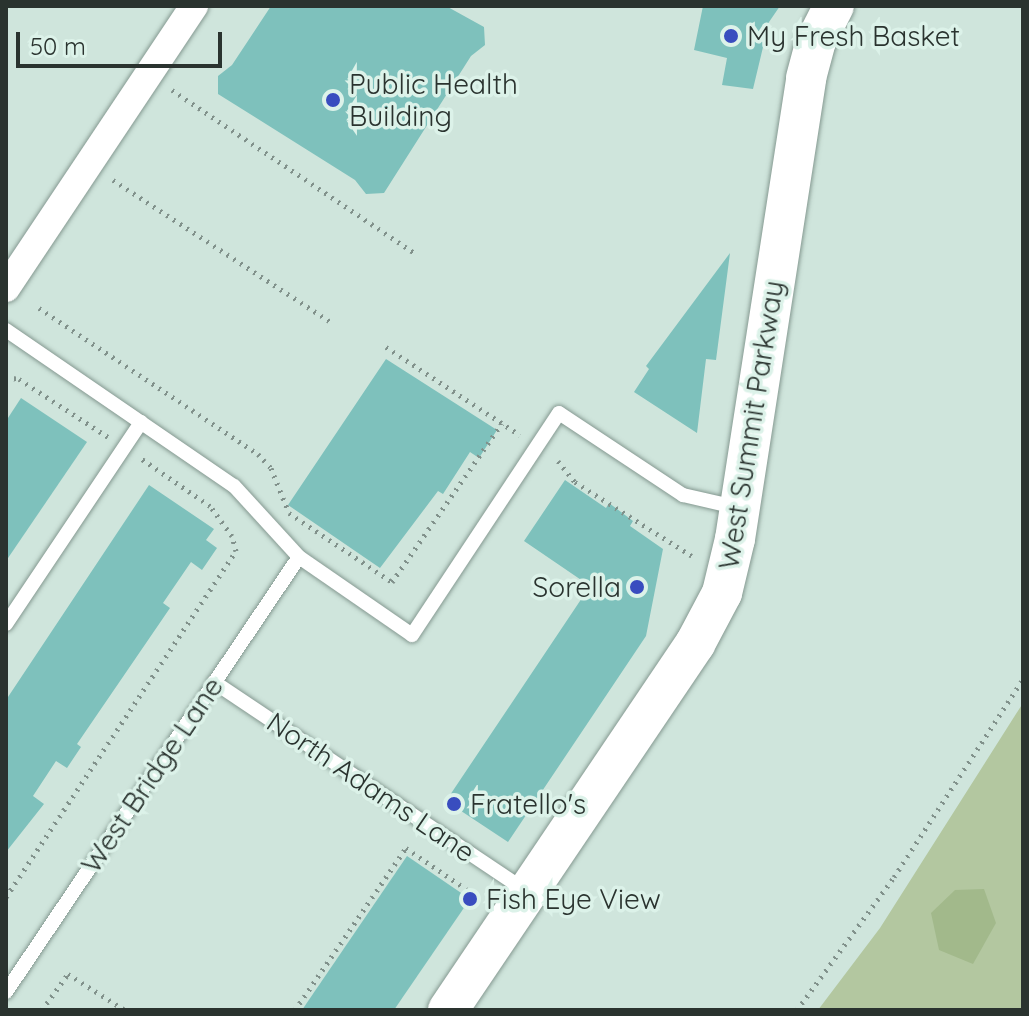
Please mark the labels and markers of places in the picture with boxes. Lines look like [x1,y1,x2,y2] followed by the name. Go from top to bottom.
[747,19,960,53] place label: My Fresh Basket
[722,27,740,45] marker: My Fresh Basket
[349,67,518,133] place label: Public Health Building
[324,91,342,109] marker: Public Health Building
[533,570,621,604] place label: Sorella
[628,578,646,596] marker: Sorella
[470,787,586,821] place label: Fratello's
[445,795,463,813] marker: Fratello's
[486,882,661,916] place label: Fish Eye View
[461,890,479,908] marker: Fish Eye View

